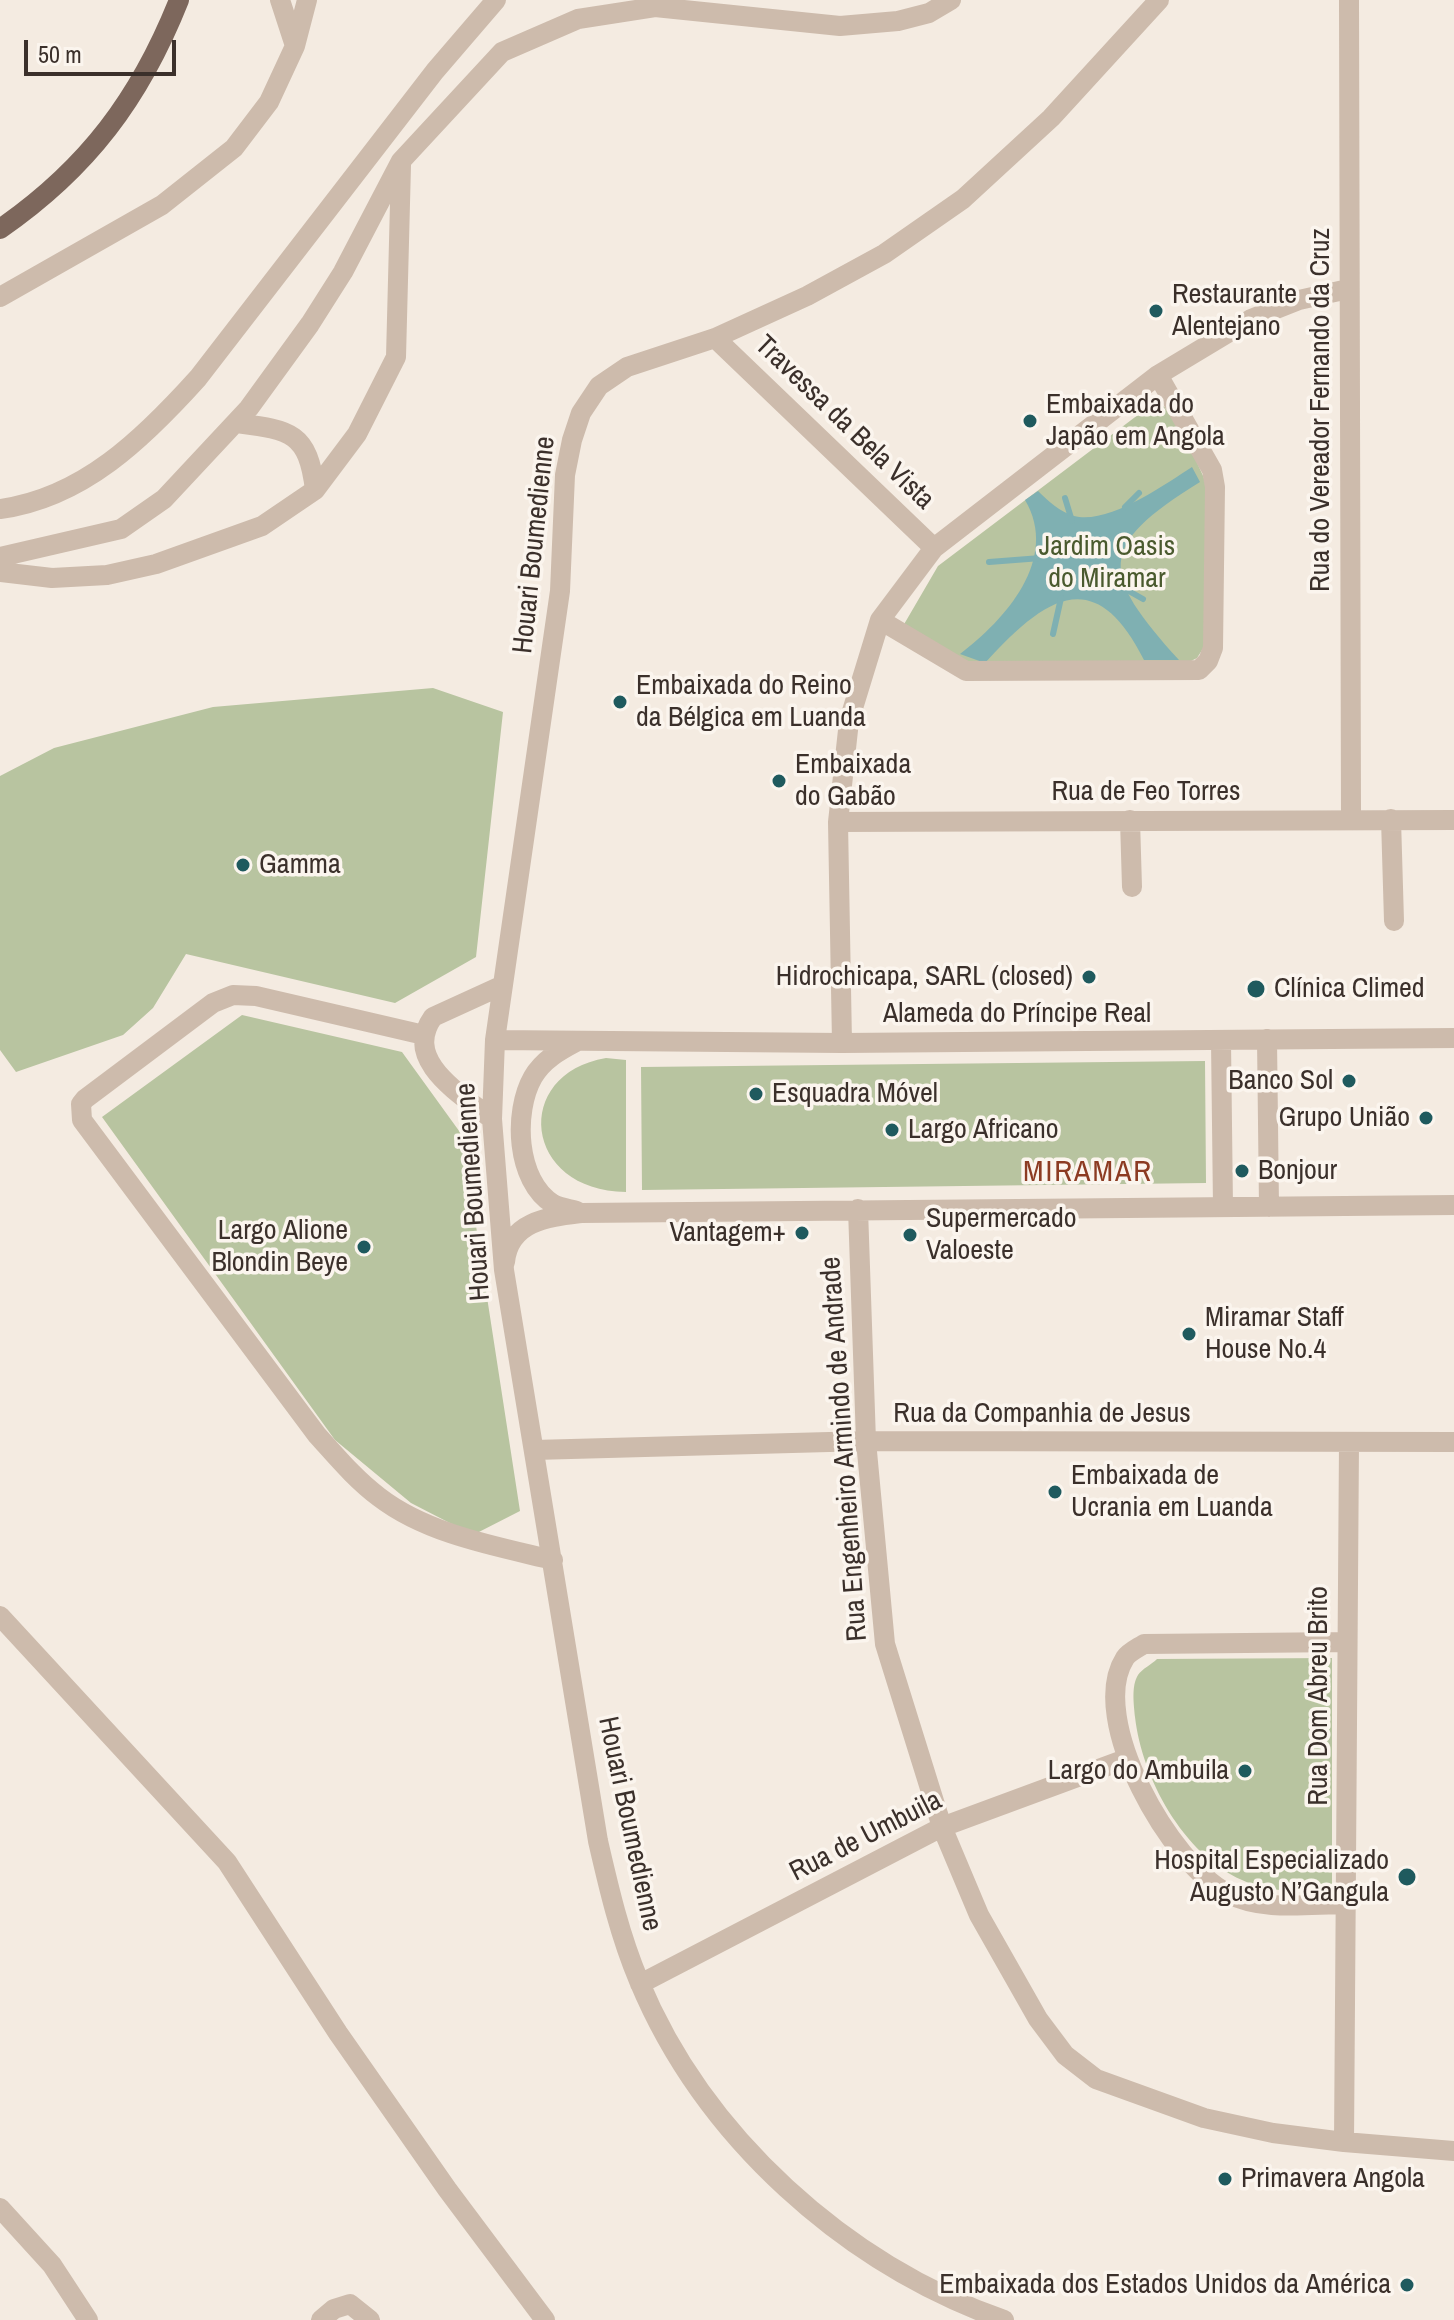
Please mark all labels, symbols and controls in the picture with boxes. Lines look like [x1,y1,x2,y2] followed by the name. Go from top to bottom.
[28,24,180,74] scale bar
[38,38,82,70] text: 50 m
[1304,228,1338,592] street label: Rua do Vereador Fernando da Cruz
[1172,278,1297,344] place label: Restaurante Alentejano
[1147,302,1165,320] marker: Restaurante Alentejano
[747,329,941,517] street label: Travessa da Bela Vista
[1046,388,1225,454] place label: Embaixada do Japão em Angola
[1021,412,1039,430] marker: Embaixada do Japão em Angola
[507,435,563,655] street label: Houari Boumedienne
[1039,530,1175,596] park label: Jardim Oasis do Miramar
[636,669,866,735] place label: Embaixada do Reino da Bélgica em Luanda
[611,693,629,711] marker: Embaixada do Reino da Bélgica em Luanda
[795,748,911,814] place label: Embaixada do Gabão
[770,772,788,790] marker: Embaixada do Gabão
[1051,775,1241,809] street label: Rua de Feo Torres
[259,848,341,882] place label: Gamma
[234,856,252,874] marker: Gamma
[776,960,1073,994] place label: Hidrochicapa, SARL (closed)
[1080,968,1098,986] marker: Hidrochicapa, SARL (closed)
[1274,972,1425,1006] place label: Clínica Climed
[1245,978,1267,1000] marker: Clínica Climed
[883,997,1151,1031] street label: Alameda do Príncipe Real
[1228,1064,1333,1098] place label: Banco Sol
[1340,1072,1358,1090] marker: Banco Sol
[772,1077,938,1111] place label: Esquadra Móvel
[450,1082,498,1302] street label: Houari Boumedienne
[747,1085,765,1103] marker: Esquadra Móvel
[1279,1101,1410,1135] place label: Grupo União
[1417,1109,1435,1127] marker: Grupo União
[908,1113,1059,1147] place label: Largo Africano
[883,1121,901,1139] marker: Largo Africano
[1258,1154,1337,1188] place label: Bonjour
[1023,1155,1153,1191] district label: MIRAMAR
[1233,1162,1251,1180] marker: Bonjour
[926,1202,1077,1268] place label: Supermercado Valoeste
[211,1214,348,1280] place label: Largo Alione Blondin Beye
[670,1216,786,1250] place label: Vantagem+
[793,1224,811,1242] marker: Vantagem+
[901,1226,919,1244] marker: Supermercado Valoeste
[355,1238,373,1256] marker: Largo Alione Blondin Beye
[815,1256,875,1642] street label: Rua Engenheiro Armindo de Andrade
[1205,1301,1344,1367] place label: Miramar Staff House No.4
[1180,1325,1198,1343] marker: Miramar Staff House No.4
[893,1397,1191,1431] street label: Rua da Companhia de Jesus
[1071,1459,1273,1525] place label: Embaixada de Ucrania em Luanda
[1046,1483,1064,1501] marker: Embaixada de Ucrania em Luanda
[1302,1586,1336,1806] street label: Rua Dom Abreu Brito
[590,1714,668,1934] street label: Houari Boumedienne
[1048,1754,1229,1788] place label: Largo do Ambuila
[1236,1762,1254,1780] marker: Largo do Ambuila
[784,1784,948,1890] street label: Rua de Umbuila
[1154,1844,1389,1910] place label: Hospital Especializado Augusto N’Gangula
[1396,1866,1418,1888] marker: Hospital Especializado Augusto N’Gangula
[1241,2162,1425,2196] place label: Primavera Angola
[1216,2170,1234,2188] marker: Primavera Angola
[939,2268,1391,2302] place label: Embaixada dos Estados Unidos da América
[1398,2276,1416,2294] marker: Embaixada dos Estados Unidos da América

